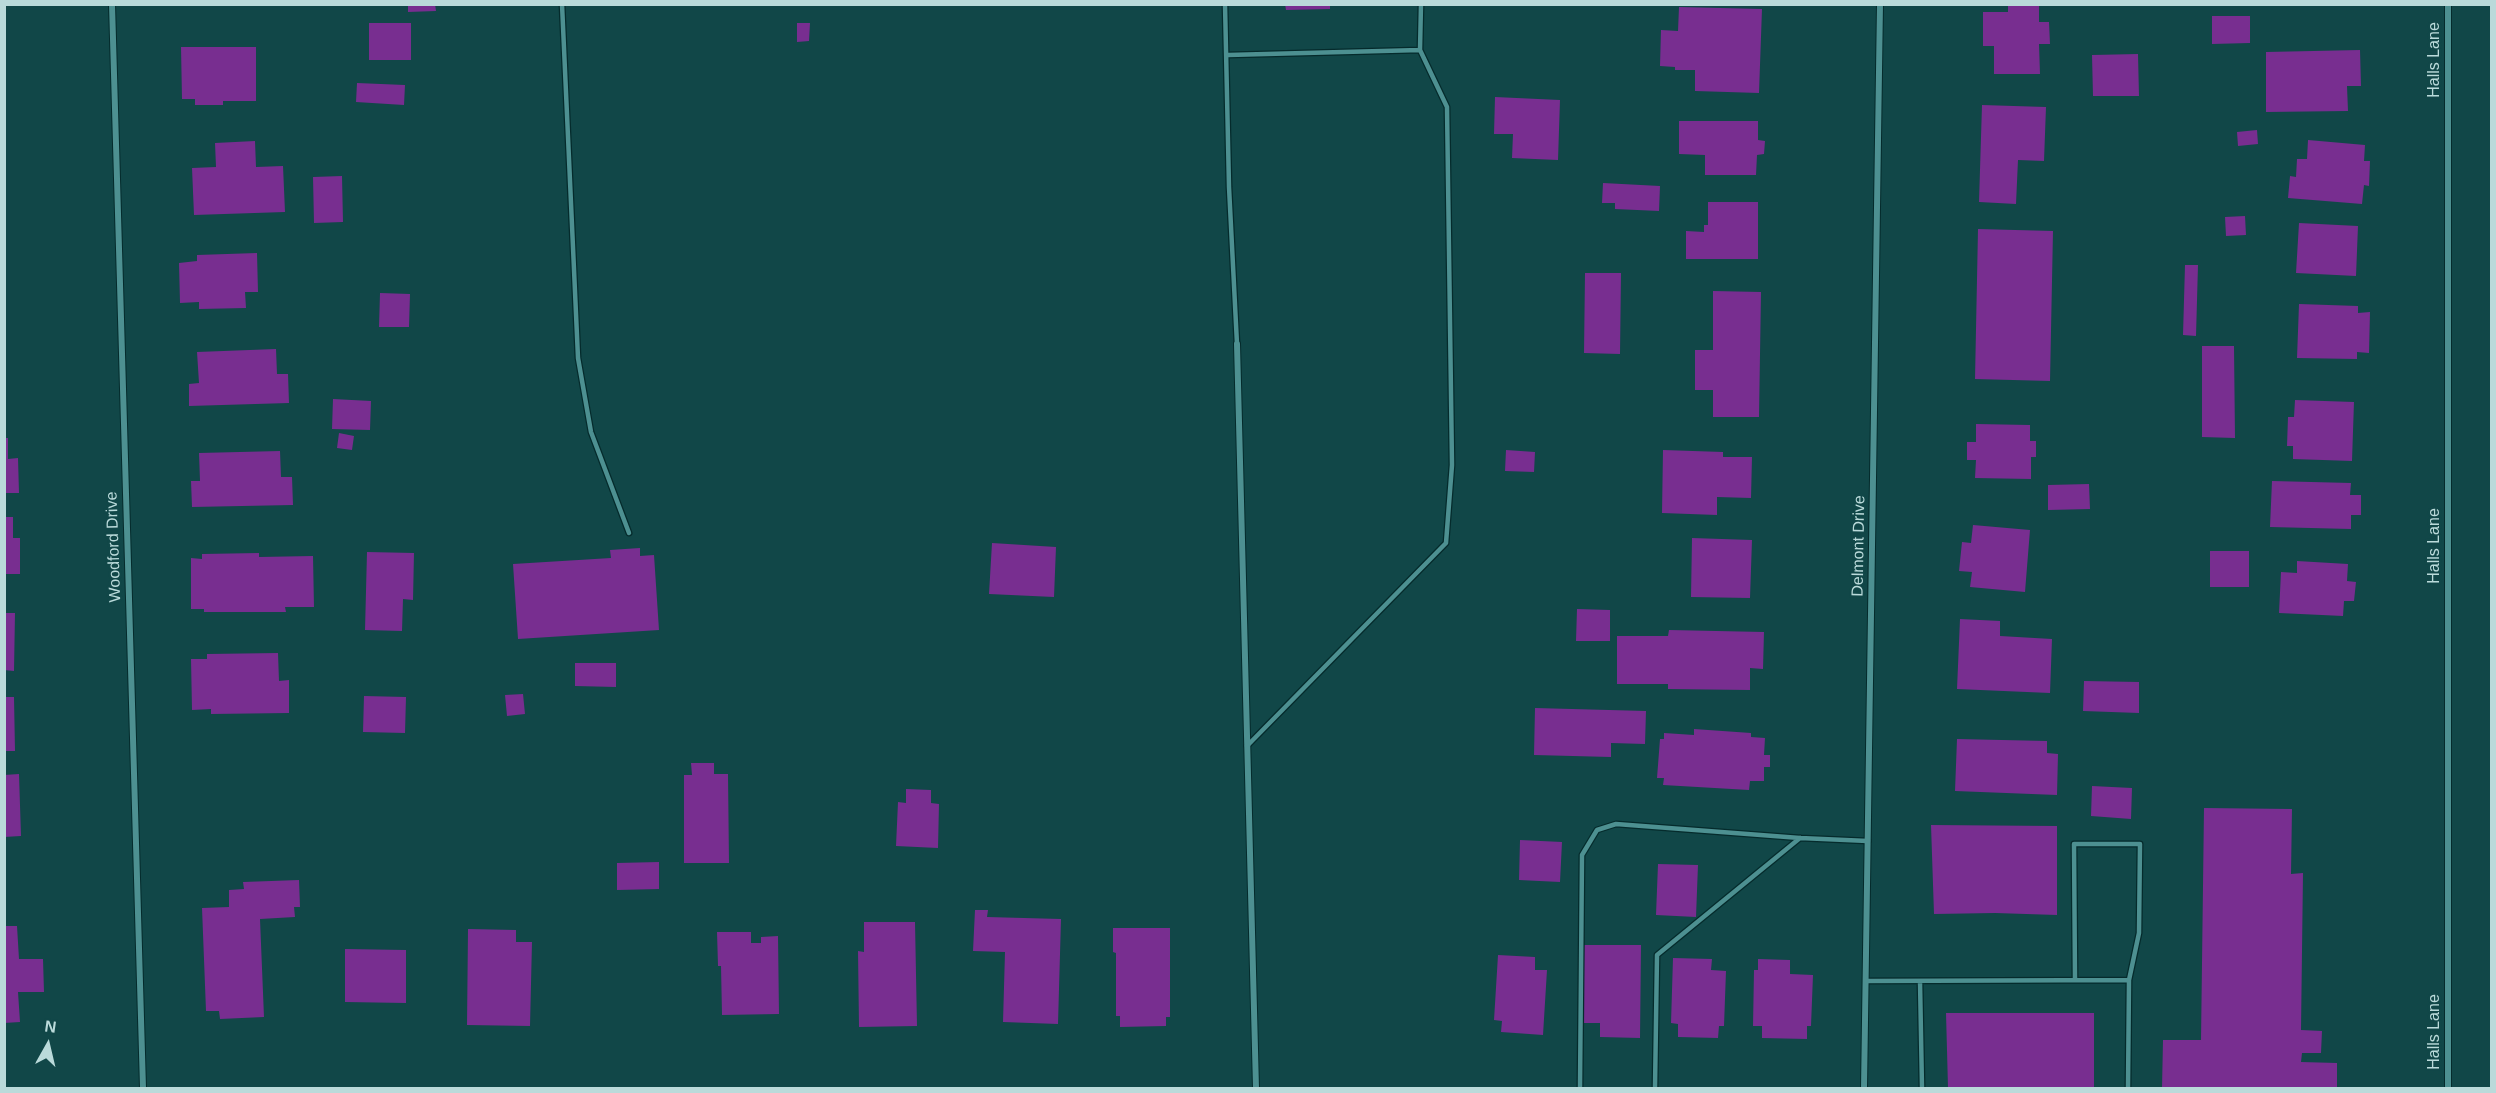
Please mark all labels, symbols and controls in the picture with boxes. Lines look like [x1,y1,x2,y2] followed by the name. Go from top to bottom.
[2425,22,2445,98] street label: Halls Lane
[102,491,126,603] street label: Woodford Drive
[1849,495,1869,597] street label: Delmont Drive
[2425,508,2445,584] street label: Halls Lane
[2425,994,2445,1070] street label: Halls Lane
[18,1015,78,1075] north arrow
[44,1017,57,1036] text: N

